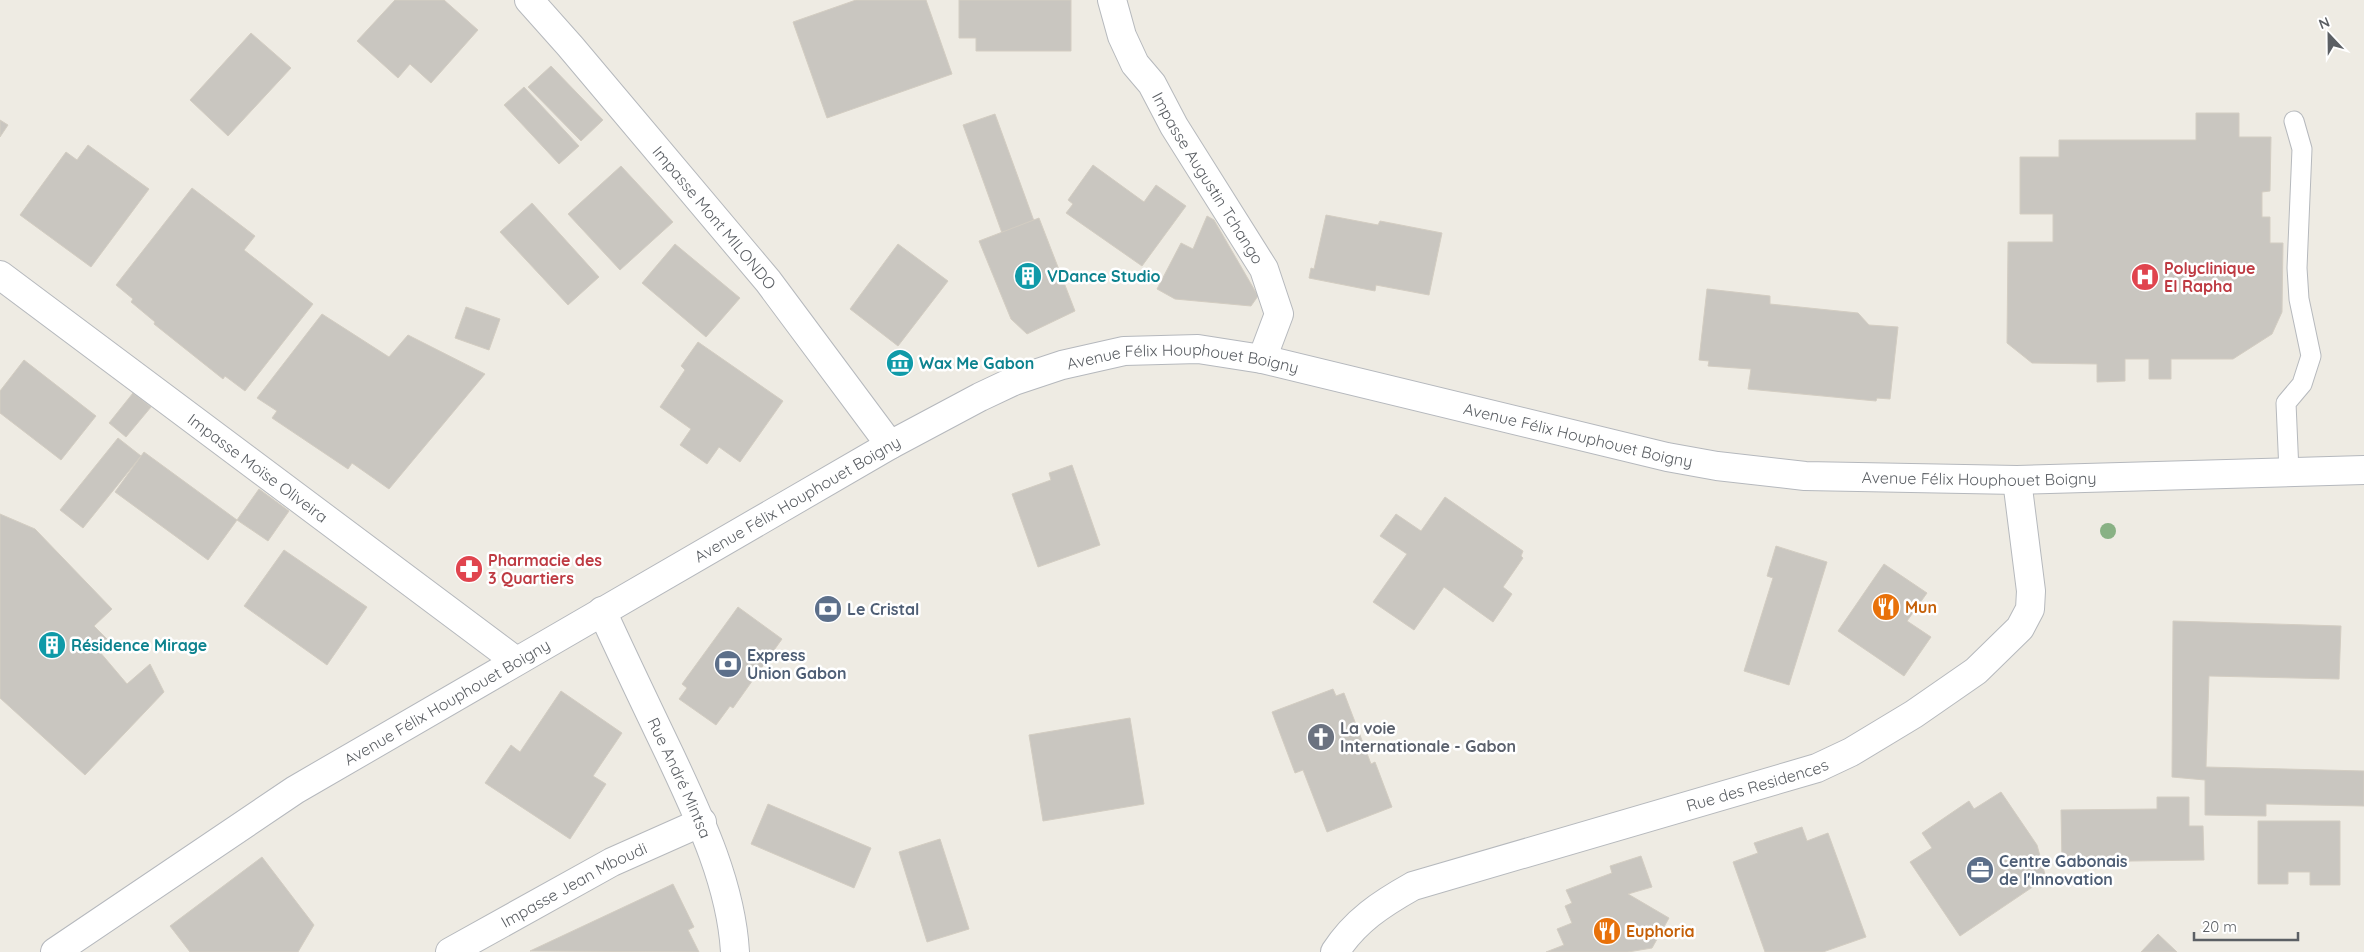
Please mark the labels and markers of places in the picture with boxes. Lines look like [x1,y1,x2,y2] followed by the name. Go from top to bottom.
[2164,258,2255,296] place label: Polyclinique El Rapha
[1013,261,1043,291] building icon: VDance Studio
[2130,262,2160,292] hospital icon: Polyclinique El Rapha
[1047,266,1160,286] place label: VDance Studio
[885,348,915,378] museum icon: Wax Me Gabon
[919,353,1034,373] place label: Wax Me Gabon
[488,550,602,588] place label: Pharmacie des 3 Quartiers
[454,554,484,584] pharmacy icon: Pharmacie des 3 Quartiers
[1871,592,1901,622] restaurant icon: Mun
[813,594,843,624] bank icon: Le Cristal
[1905,597,1937,617] place label: Mun
[847,599,919,619] place label: Le Cristal
[37,630,67,660] building icon: Résidence Mirage
[71,635,207,655] place label: Résidence Mirage
[747,645,847,683] place label: Express Union Gabon
[713,649,743,679] bank icon: Express Union Gabon
[1340,718,1516,756] place label: La voie Internationale - Gabon
[1306,722,1336,752] church icon: La voie Internationale - Gabon
[1999,851,2128,889] place label: Centre Gabonais de l'Innovation
[1965,855,1995,885] office icon: Centre Gabonais de l'Innovation
[1592,916,1622,946] restaurant icon: Euphoria
[1626,921,1695,941] place label: Euphoria

